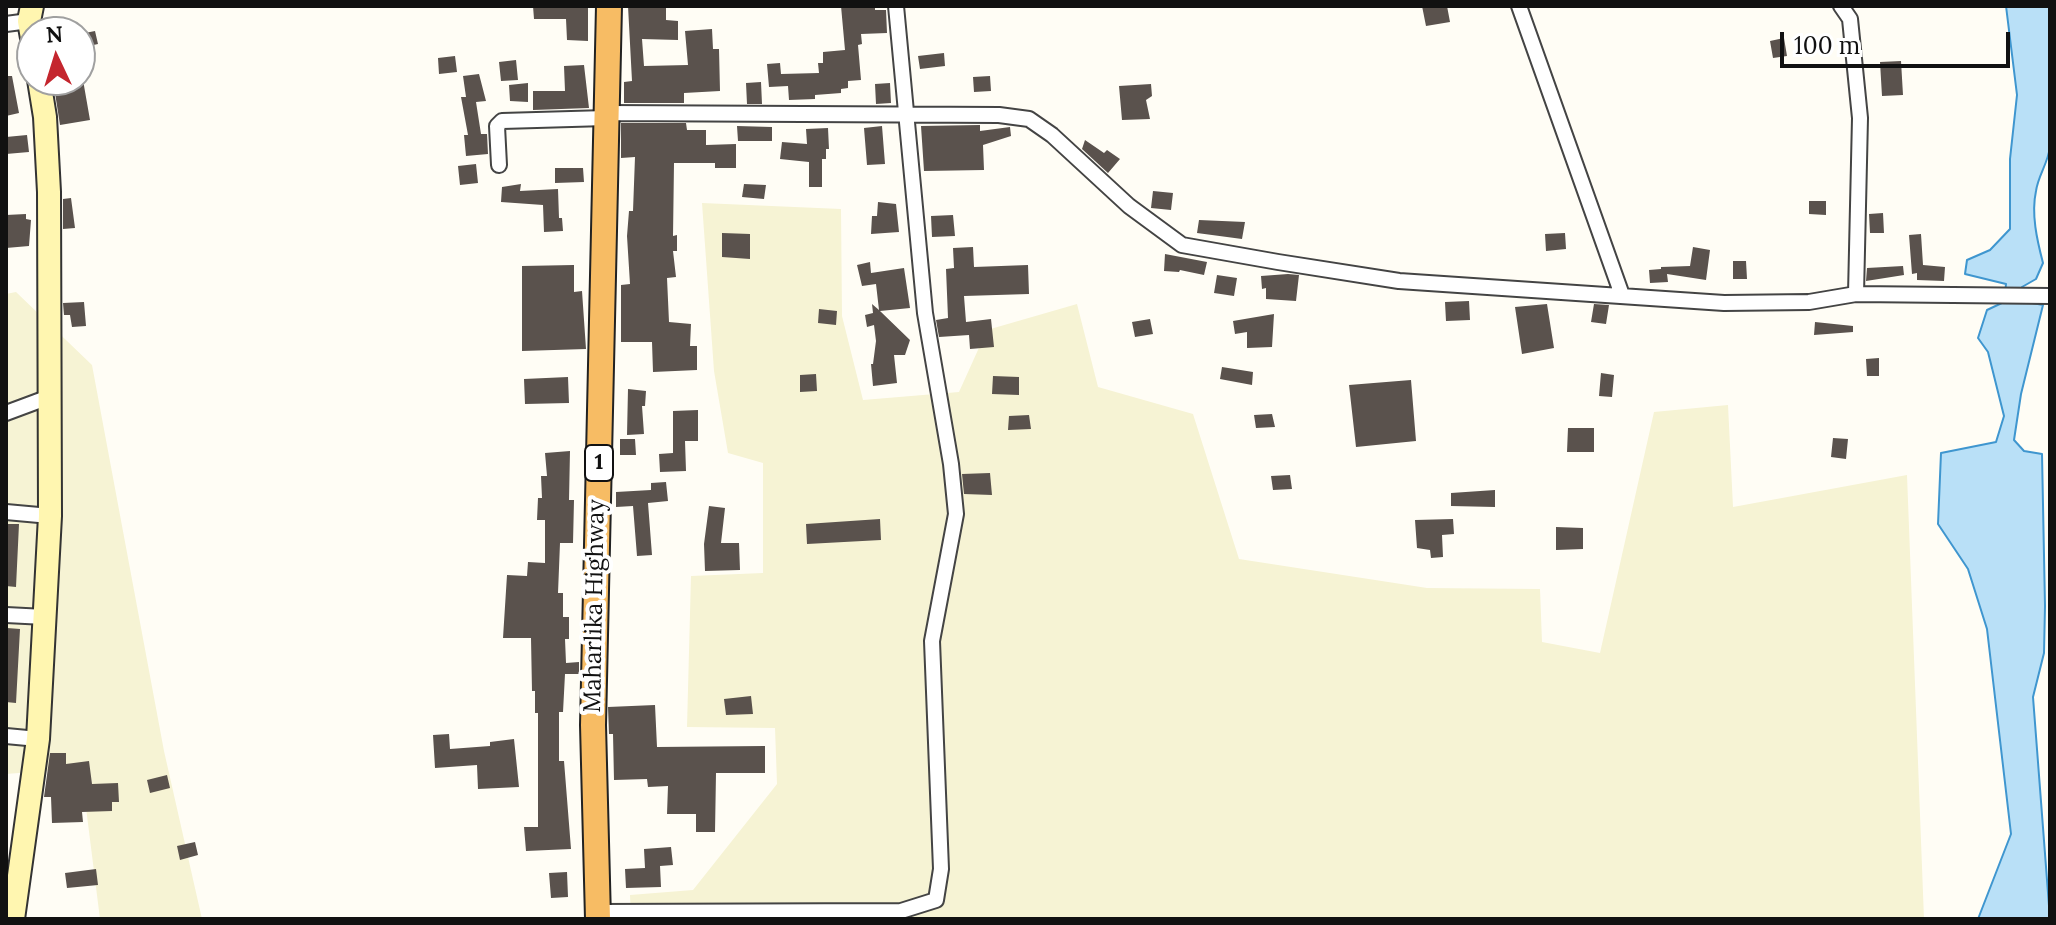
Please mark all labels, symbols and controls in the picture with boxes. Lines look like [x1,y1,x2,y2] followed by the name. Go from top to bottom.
[16,16,96,96] north arrow
[1784,16,2014,66] scale bar
[45,19,64,49] text: N
[1794,30,1860,61] text: 100 m
[585,445,613,481] road number: 1
[579,499,611,713] street label: Maharlika Highway

